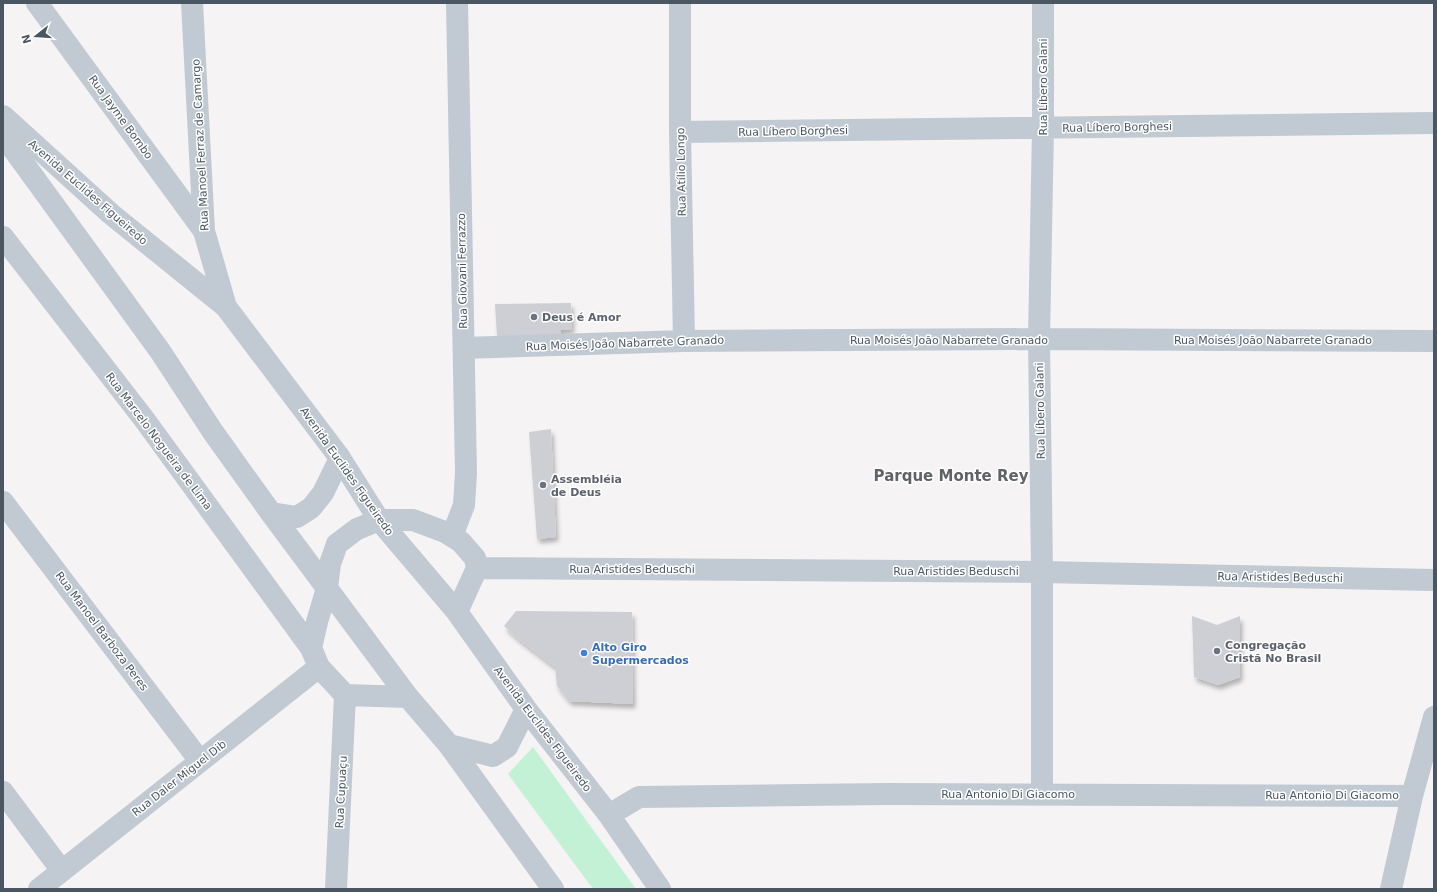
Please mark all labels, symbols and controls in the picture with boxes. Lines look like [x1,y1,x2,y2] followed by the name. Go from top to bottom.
[16,16,56,56] north arrow
[19,32,34,45] text: N
[1037,39,1050,135] street label: Rua Líbero Galani
[189,58,211,231] street label: Rua Manoel Ferraz de Camargo
[86,73,156,162] street label: Rua Jayme Bombo
[1062,120,1172,135] street label: Rua Líbero Borghesi
[738,124,848,139] street label: Rua Líbero Borghesi
[674,127,689,216] street label: Rua Atílio Longo
[25,137,150,248] street label: Avenida Euclides Figueiredo
[455,213,470,329] street label: Rua Giovani Ferrazzo
[542,311,622,324] place label: Deus é Amor
[529,312,539,322] marker: Deus é Amor
[526,334,725,353] street label: Rua Moisés João Nabarrete Granado
[850,334,1048,347] street label: Rua Moisés João Nabarrete Granado
[1174,334,1372,347] street label: Rua Moisés João Nabarrete Granado
[1033,362,1048,460] street label: Rua Líbero Galani
[103,370,214,512] street label: Rua Marcelo Nogueira de Lima
[297,405,396,538] street label: Avenida Euclides Figueiredo
[874,467,1029,485] district label: Parque Monte Rey
[551,473,622,499] place label: Assembléia de Deus
[538,480,548,490] marker: Assembléia de Deus
[569,563,695,576] street label: Rua Aristides Beduschi
[893,565,1019,578] street label: Rua Aristides Beduschi
[52,569,151,694] street label: Rua Manoel Barboza Peres
[1217,570,1343,585] street label: Rua Aristides Beduschi
[1225,639,1321,665] place label: Congregação Cristã No Brasil
[592,641,689,667] place label: Alto Giro Supermercados
[1212,646,1222,656] marker: Congregação Cristã No Brasil
[579,648,589,658] marker: Alto Giro Supermercados
[491,664,594,795] street label: Avenida Euclides Figueiredo
[130,738,229,819] street label: Rua Daler Miguel Dib
[333,755,350,829] street label: Rua Cupuaçu
[941,788,1075,801] street label: Rua Antonio Di Giacomo
[1265,789,1399,802] street label: Rua Antonio Di Giacomo

